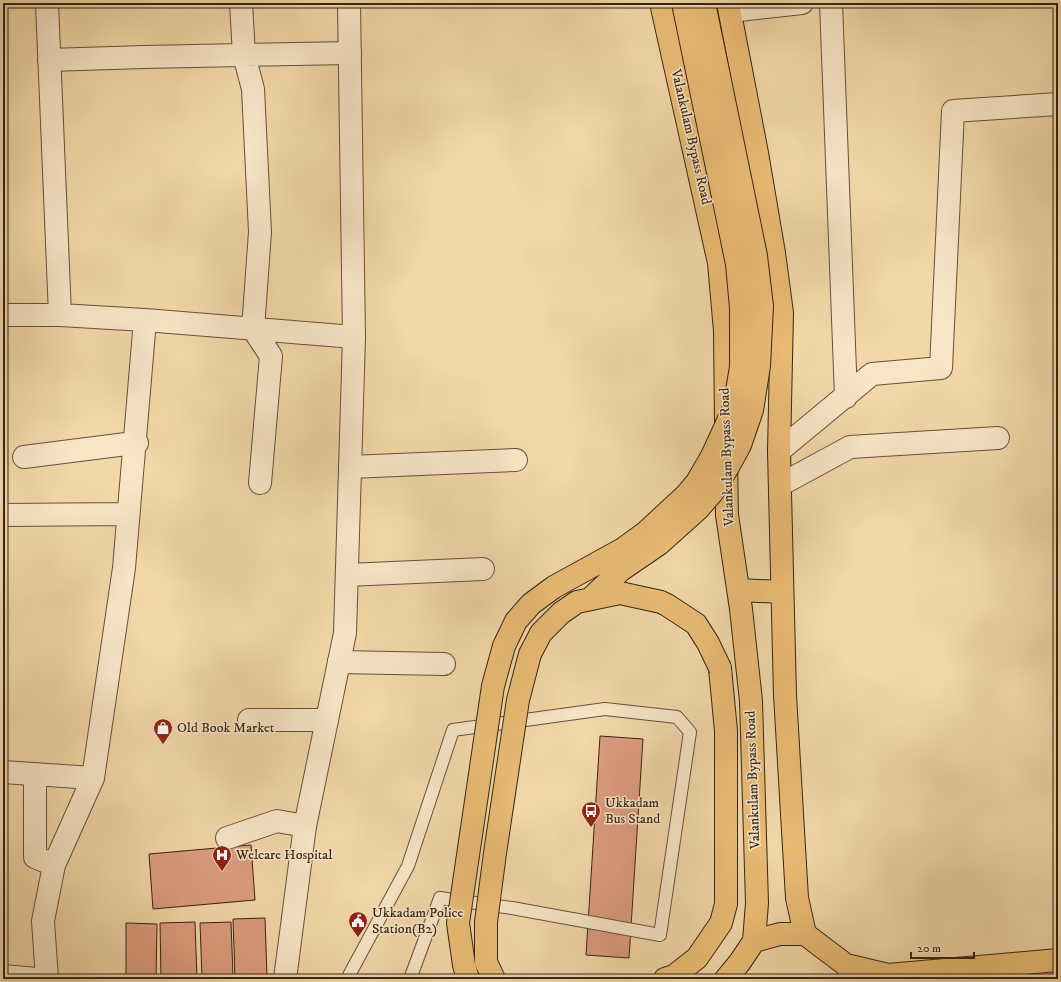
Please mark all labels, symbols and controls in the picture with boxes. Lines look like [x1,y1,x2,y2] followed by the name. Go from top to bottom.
[666,67,715,207] street label: Valankulam Bypass Road
[716,387,738,528] street label: Valankulam Bypass Road
[742,710,764,851] street label: Valankulam Bypass Road
[152,717,174,745] shop icon: Old Book Market
[177,719,275,737] place label: Old Book Market
[605,794,660,828] place label: Ukkadam Bus Stand
[580,800,602,828] bus stop icon: Ukkadam Bus Stand
[211,844,233,872] hospital icon: Welcare Hospital
[235,846,333,864] place label: Welcare Hospital
[372,904,464,938] place label: Ukkadam Police Station(B2)
[347,910,369,938] public building icon: Ukkadam Police Station(B2)
[911,934,974,960] scale bar
[917,941,941,956] text: 20 m

